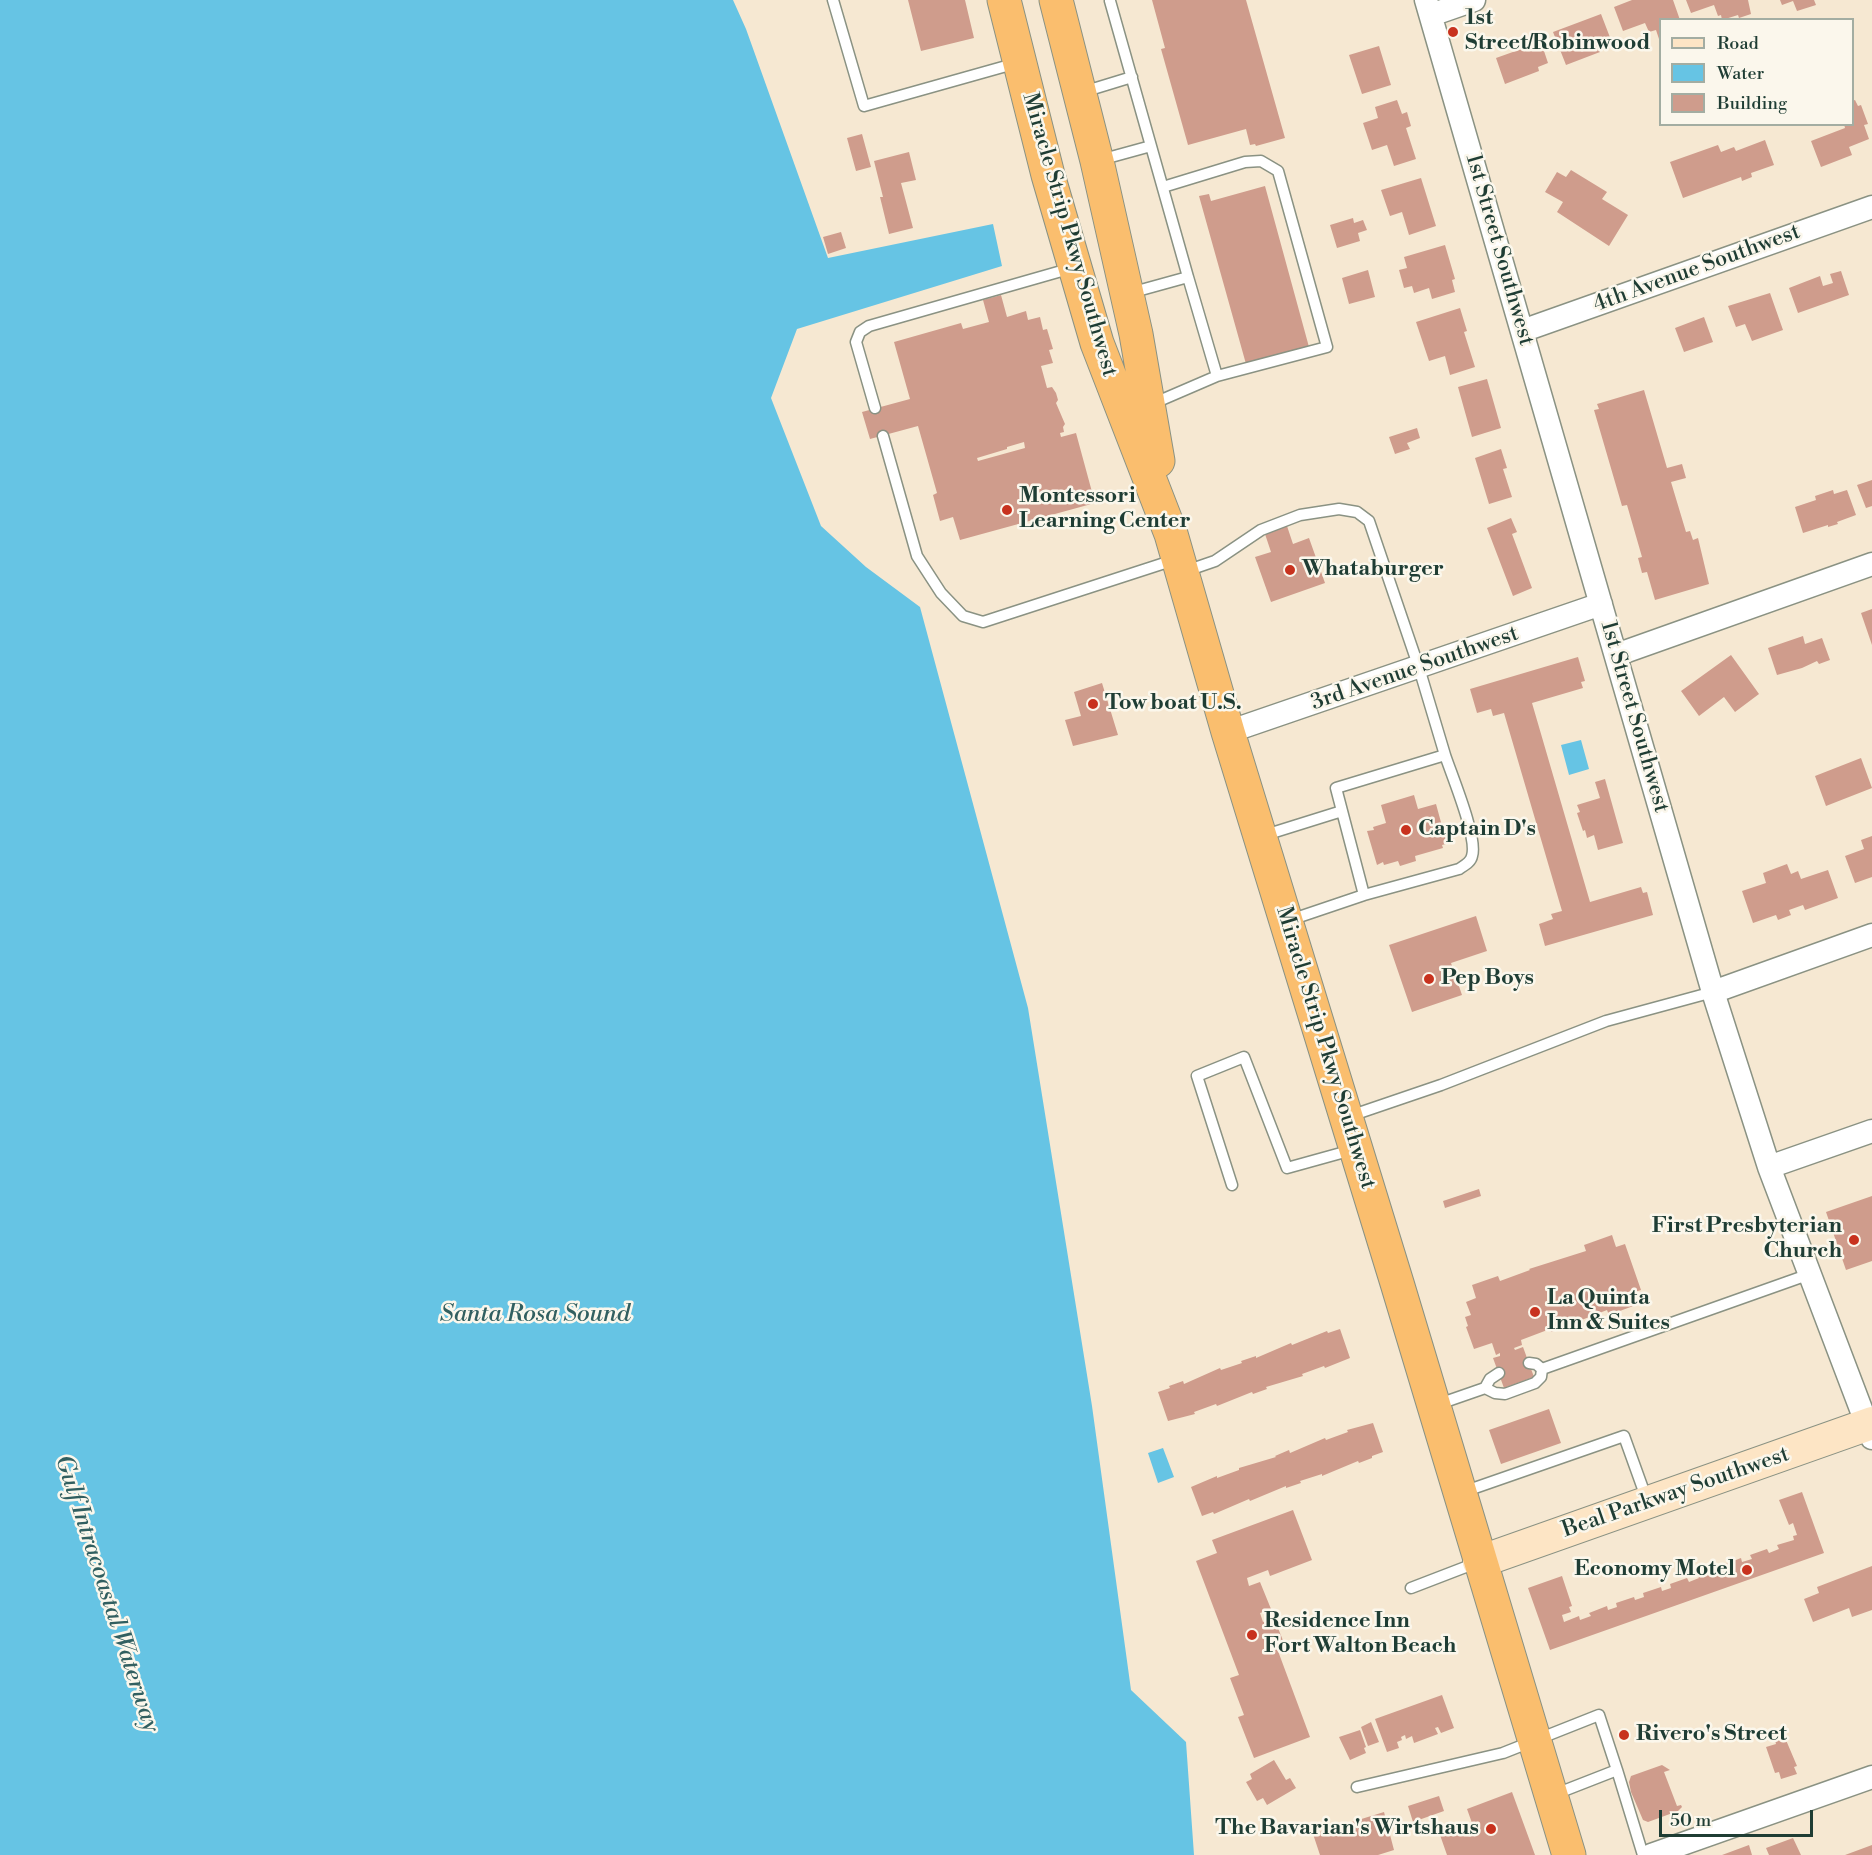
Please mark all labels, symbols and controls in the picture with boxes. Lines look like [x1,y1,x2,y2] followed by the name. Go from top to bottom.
[1465,6,1650,57] place label: 1st Street/Robinwood
[1659,18,1854,126] legend
[1446,25,1460,39] marker: 1st Street/Robinwood
[1717,32,1759,55] text: Road
[1717,62,1764,85] text: Water
[1016,90,1122,380] street label: Miracle Strip Pkwy Southwest
[1717,92,1787,115] text: Building
[1459,151,1539,349] street label: 1st Street Southwest
[1590,219,1804,319] street label: 4th Avenue Southwest
[1019,484,1191,536] place label: Montessori Learning Center
[1000,503,1014,517] marker: Montessori Learning Center
[1302,557,1444,583] place label: Whataburger
[1283,563,1297,577] marker: Whataburger
[1594,618,1674,816] street label: 1st Street Southwest
[1308,621,1522,717] street label: 3rd Avenue Southwest
[1105,691,1242,717] place label: Tow boat U.S.
[1086,697,1100,711] marker: Tow boat U.S.
[1418,817,1536,843] place label: Captain D's
[1399,823,1413,837] marker: Captain D's
[1269,903,1381,1193] street label: Miracle Strip Pkwy Southwest
[1441,966,1534,992] place label: Pep Boys
[1422,972,1436,986] marker: Pep Boys
[1652,1214,1842,1266] place label: First Presbyterian Church
[1847,1233,1861,1247] marker: First Presbyterian Church
[1547,1286,1670,1338] place label: La Quinta Inn & Suites
[440,1301,630,1329] water label: Santa Rosa Sound
[1528,1305,1542,1319] marker: La Quinta Inn & Suites
[1559,1442,1793,1544] street label: Beal Parkway Southwest
[48,1452,164,1736] water label: Gulf Intracoastal Waterway
[1574,1557,1735,1583] place label: Economy Motel
[1740,1563,1754,1577] marker: Economy Motel
[1264,1609,1456,1660] place label: Residence Inn Fort Walton Beach
[1245,1628,1259,1642] marker: Residence Inn Fort Walton Beach
[1636,1722,1787,1748] place label: Rivero's Street
[1617,1728,1631,1742] marker: Rivero's Street
[1662,1798,1816,1836] scale bar
[1670,1809,1711,1832] text: 50 m
[1215,1816,1479,1842] place label: The Bavarian's Wirtshaus
[1484,1822,1498,1836] marker: The Bavarian's Wirtshaus

